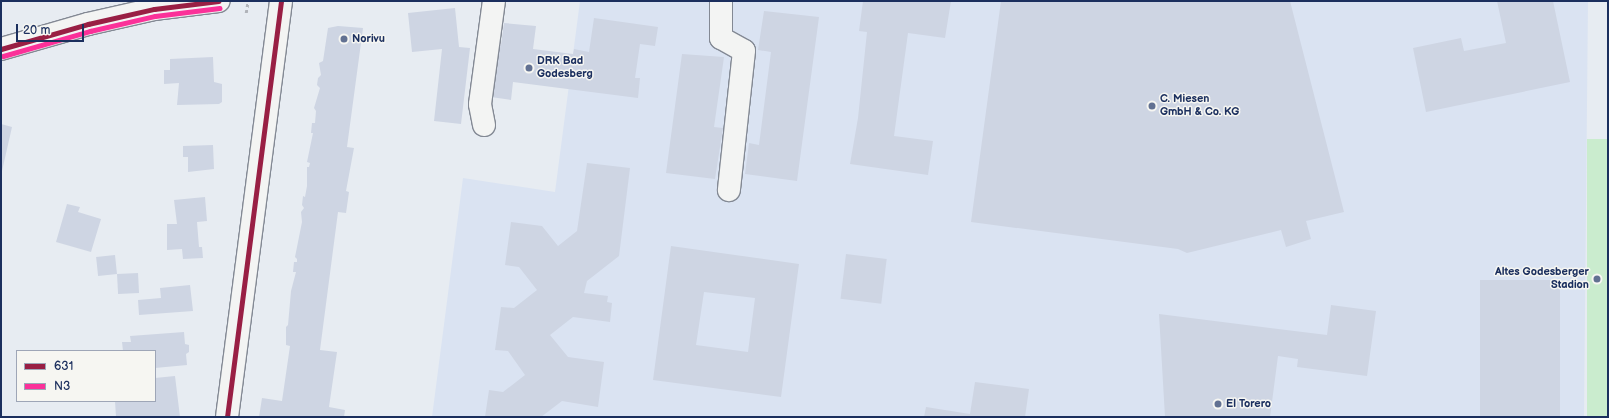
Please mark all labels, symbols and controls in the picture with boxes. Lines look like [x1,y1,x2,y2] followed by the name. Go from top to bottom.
[18,16,86,42] scale bar
[23,23,50,38] text: 20 m
[352,32,385,46] place label: Norivu
[339,34,349,44] marker: Norivu
[537,55,593,81] place label: DRK Bad Godesberg
[524,63,534,73] marker: DRK Bad Godesberg
[1160,93,1239,119] place label: C. Miesen GmbH & Co. KG
[1147,101,1157,111] marker: C. Miesen GmbH & Co. KG
[1495,266,1589,292] place label: Altes Godesberger Stadion
[1592,274,1602,284] marker: Altes Godesberger Stadion
[16,350,156,402] legend
[54,359,73,374] text: 631
[54,379,70,394] text: N3
[1226,397,1271,411] place label: El Torero
[1213,399,1223,409] marker: El Torero

